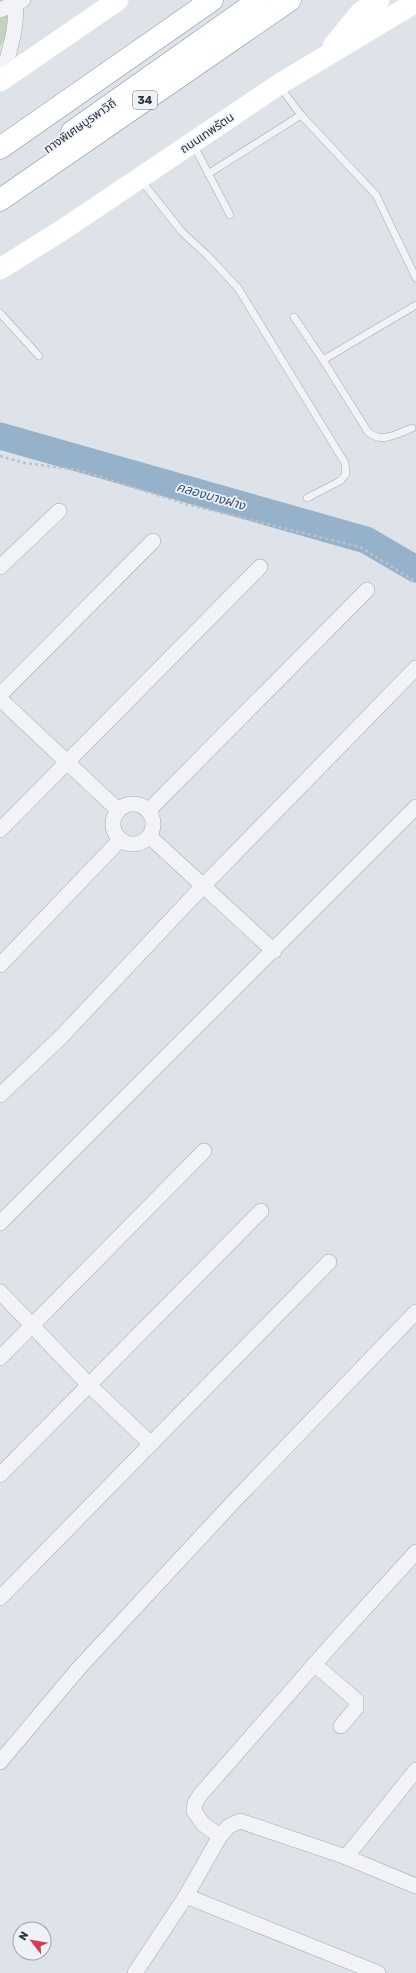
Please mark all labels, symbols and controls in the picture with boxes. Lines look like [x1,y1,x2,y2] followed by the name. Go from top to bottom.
[133,91,157,109] road number: 34
[41,96,119,156] street label: ทางพิเศษบูรพาวิถี
[177,110,237,156] street label: ถนนเทพรัตน
[175,479,248,513] water label: คลองบางฝาง
[12,1921,52,1961] north arrow
[16,1929,32,1943] text: N

